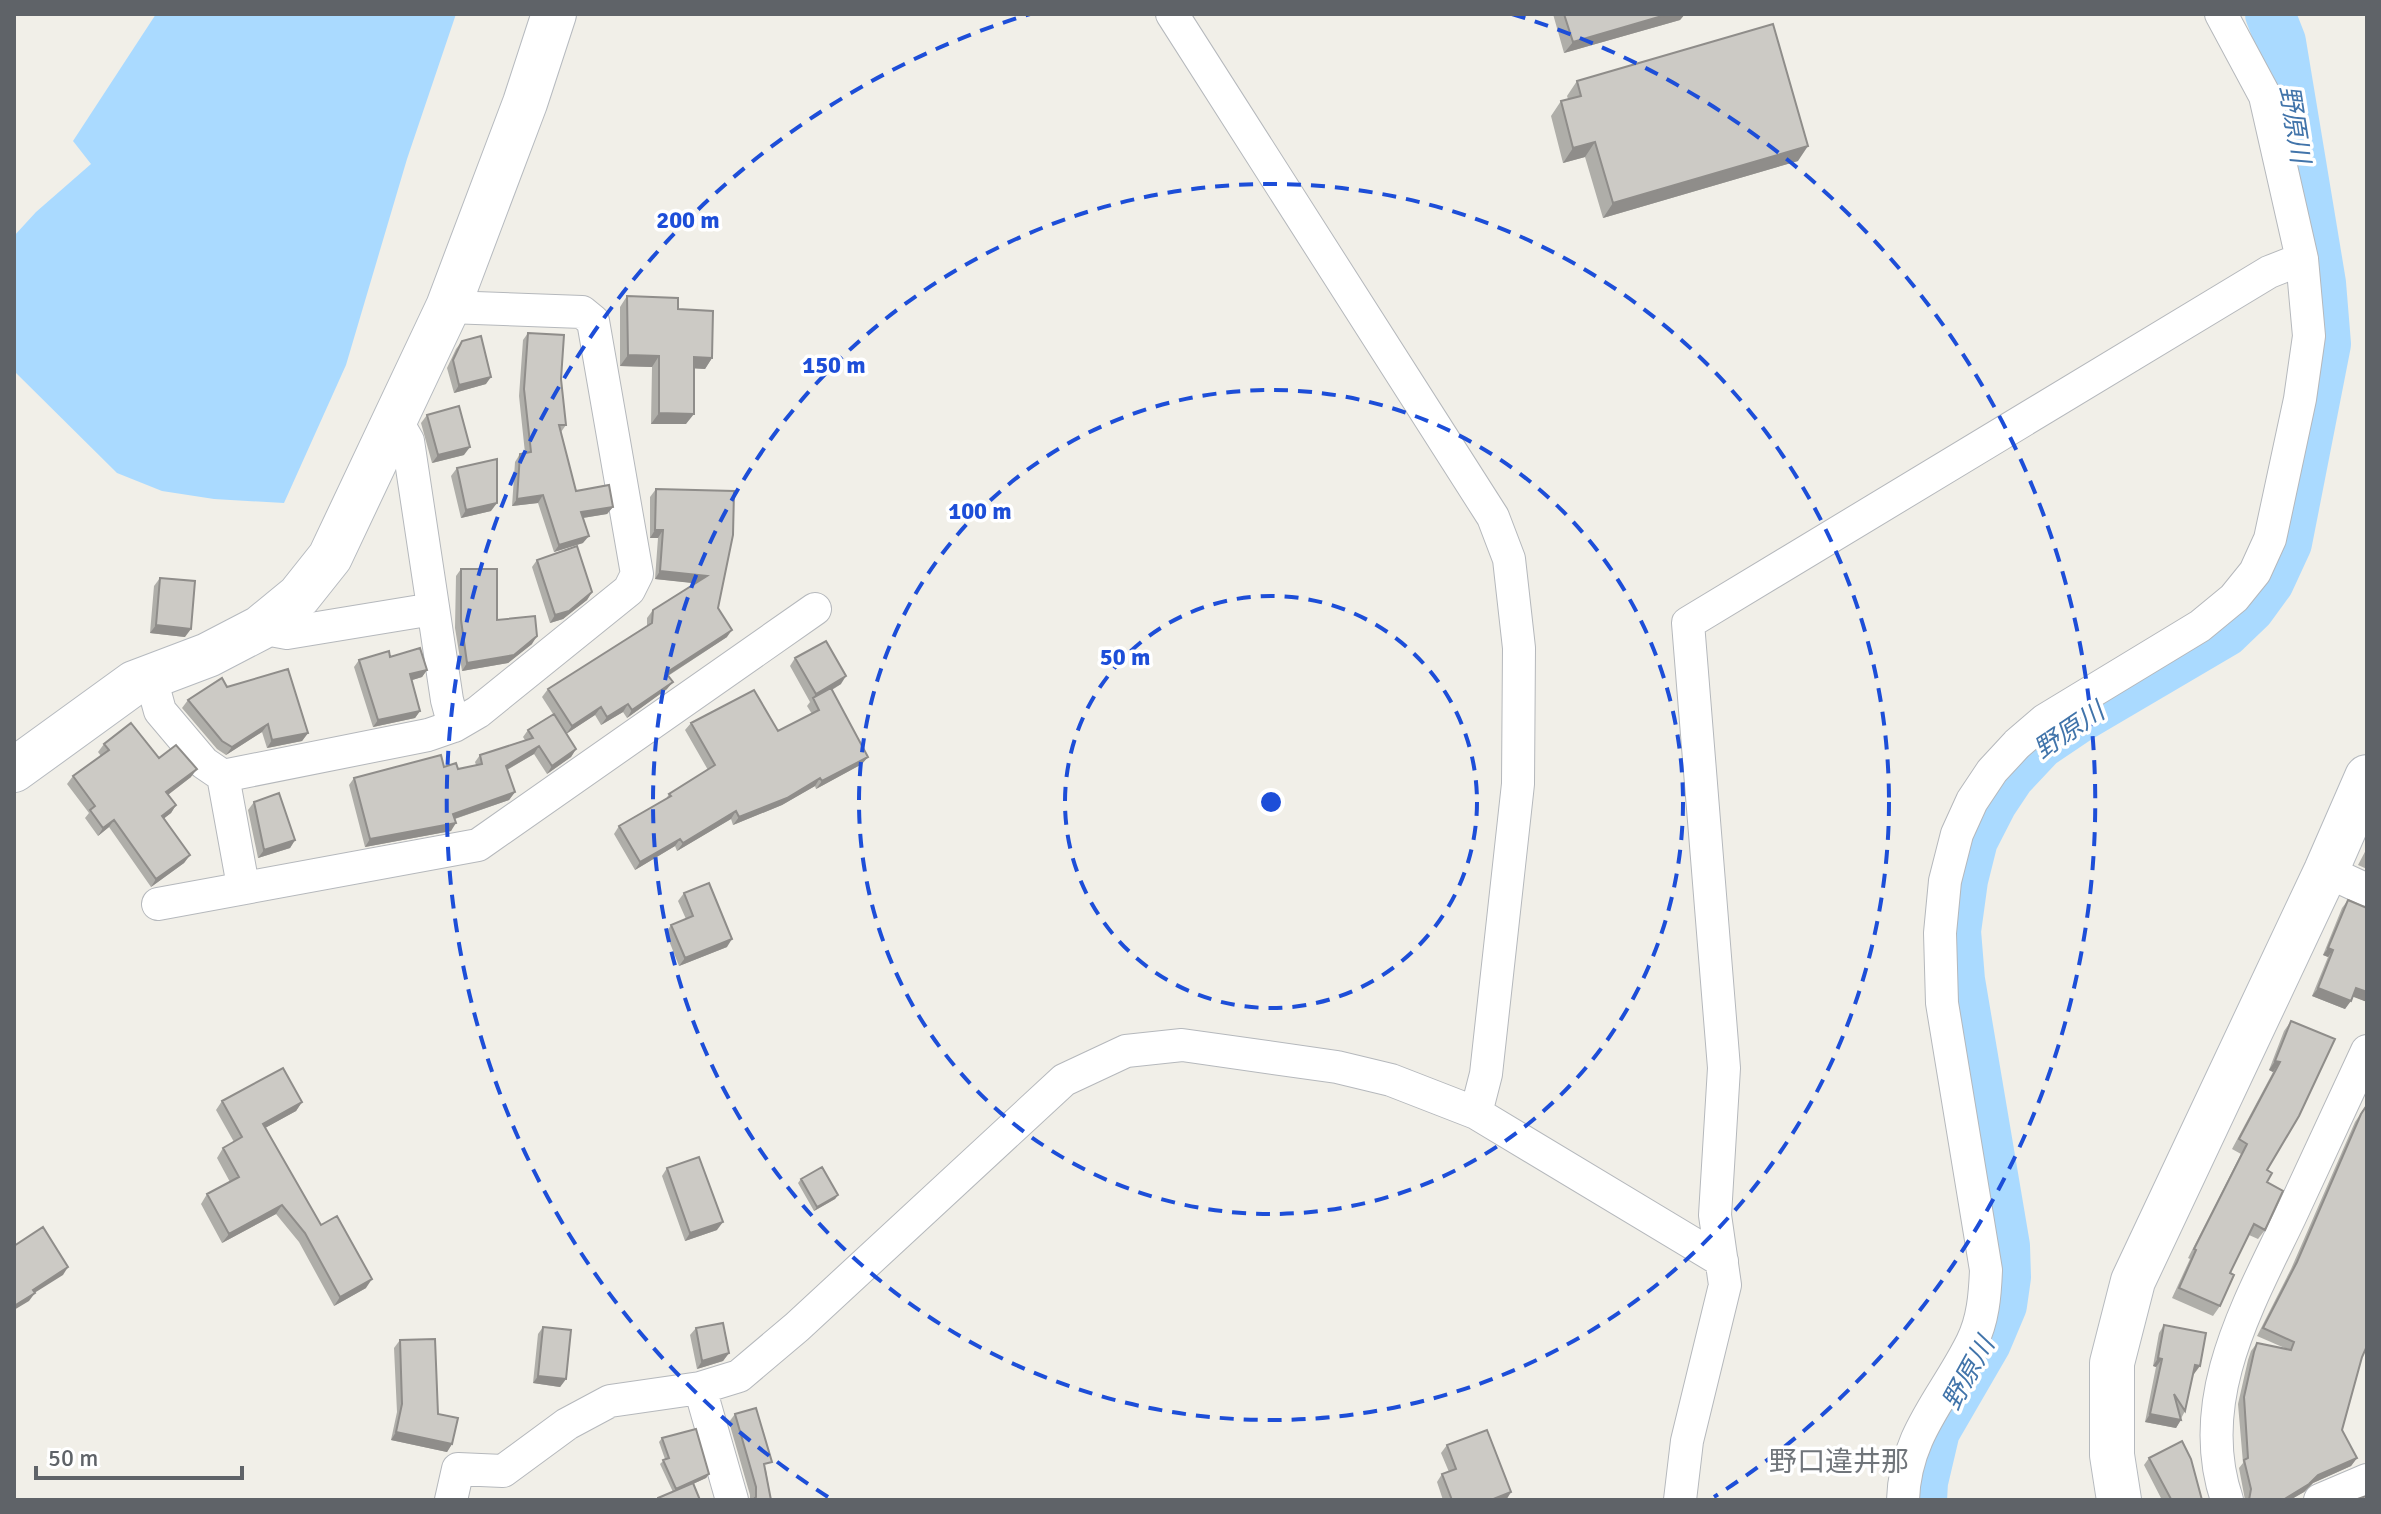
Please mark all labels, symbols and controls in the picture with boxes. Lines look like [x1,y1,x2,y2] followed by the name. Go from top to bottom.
[2272,83,2316,168] water label: 野原川
[656,205,720,235] text: 200 m
[802,350,866,380] text: 150 m
[948,496,1012,526] text: 100 m
[1100,642,1150,672] text: 50 m
[2028,694,2113,766] water label: 野原川
[1257,788,1285,816] centre of rings
[1936,1329,2003,1415] water label: 野原川
[36,1430,242,1480] scale bar
[48,1443,98,1473] text: 50 m
[1769,1445,1909,1479] district label: 野口違井那

